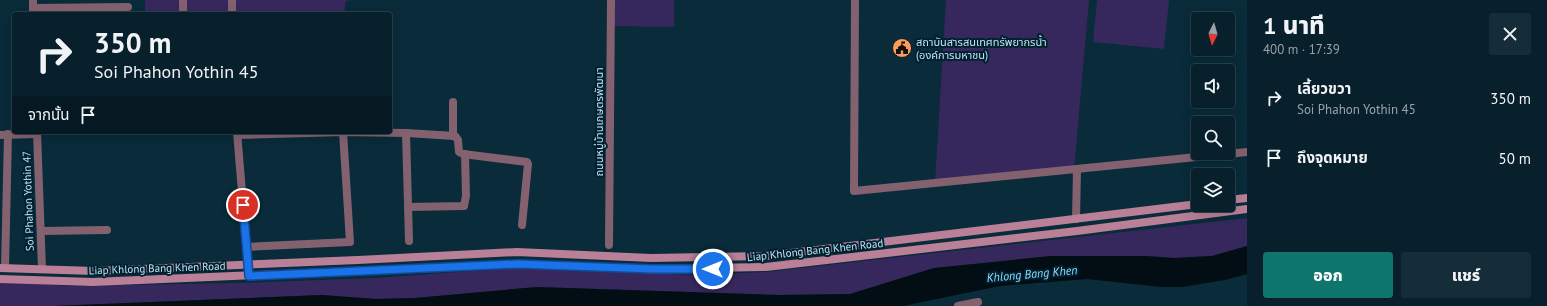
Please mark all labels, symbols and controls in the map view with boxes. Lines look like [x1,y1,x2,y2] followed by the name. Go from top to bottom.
[1263,10,1325,41] text: 1 นาที
[1191,12,1235,56] north arrow
[1191,12,1235,212] map controls
[1489,13,1531,55] button: close
[94,24,171,61] text: 350 m
[28,28,80,80] icon: right
[916,34,1047,62] place label: สถาบันสารสนเทศทรัพยากรน้ำ (องค์การมหาชน)
[891,37,913,59] public building icon: สถาบันสารสนเทศทรัพยากรน้ำ (องค์การมหาชน)
[1263,41,1340,58] text: 400 m · 17:39
[94,60,258,83] text: Soi Phahon Yothin 45
[1191,64,1235,108] button: sound
[592,67,606,177] street label: ถนนหมู่บ้านเกษตรพัฒนา
[1297,79,1351,98] text: เลี้ยวขวา
[1263,87,1285,109] icon: right
[1490,89,1531,108] text: 350 m
[1297,101,1416,118] text: Soi Phahon Yothin 45
[77,104,99,126] icon: arrive
[28,105,69,124] text: จากนั้น
[1191,116,1235,160] button: search
[1263,147,1285,169] icon: arrive
[1297,148,1368,167] text: ถึงจุดหมาย
[1498,149,1531,168] text: 50 m
[19,151,37,251] street label: Soi Phahon Yothin 47
[1191,168,1235,212] button: layers
[226,188,260,222] pin
[232,194,254,216] icon: arrive
[746,236,884,264] street label: Liap Khlong Bang Khen Road
[692,248,734,290] position arrow
[1263,252,1393,298] button: ออก
[1401,252,1531,298] button: แชร์
[88,259,226,277] street label: Liap Khlong Bang Khen Road
[986,262,1078,285] water label: Khlong Bang Khen

